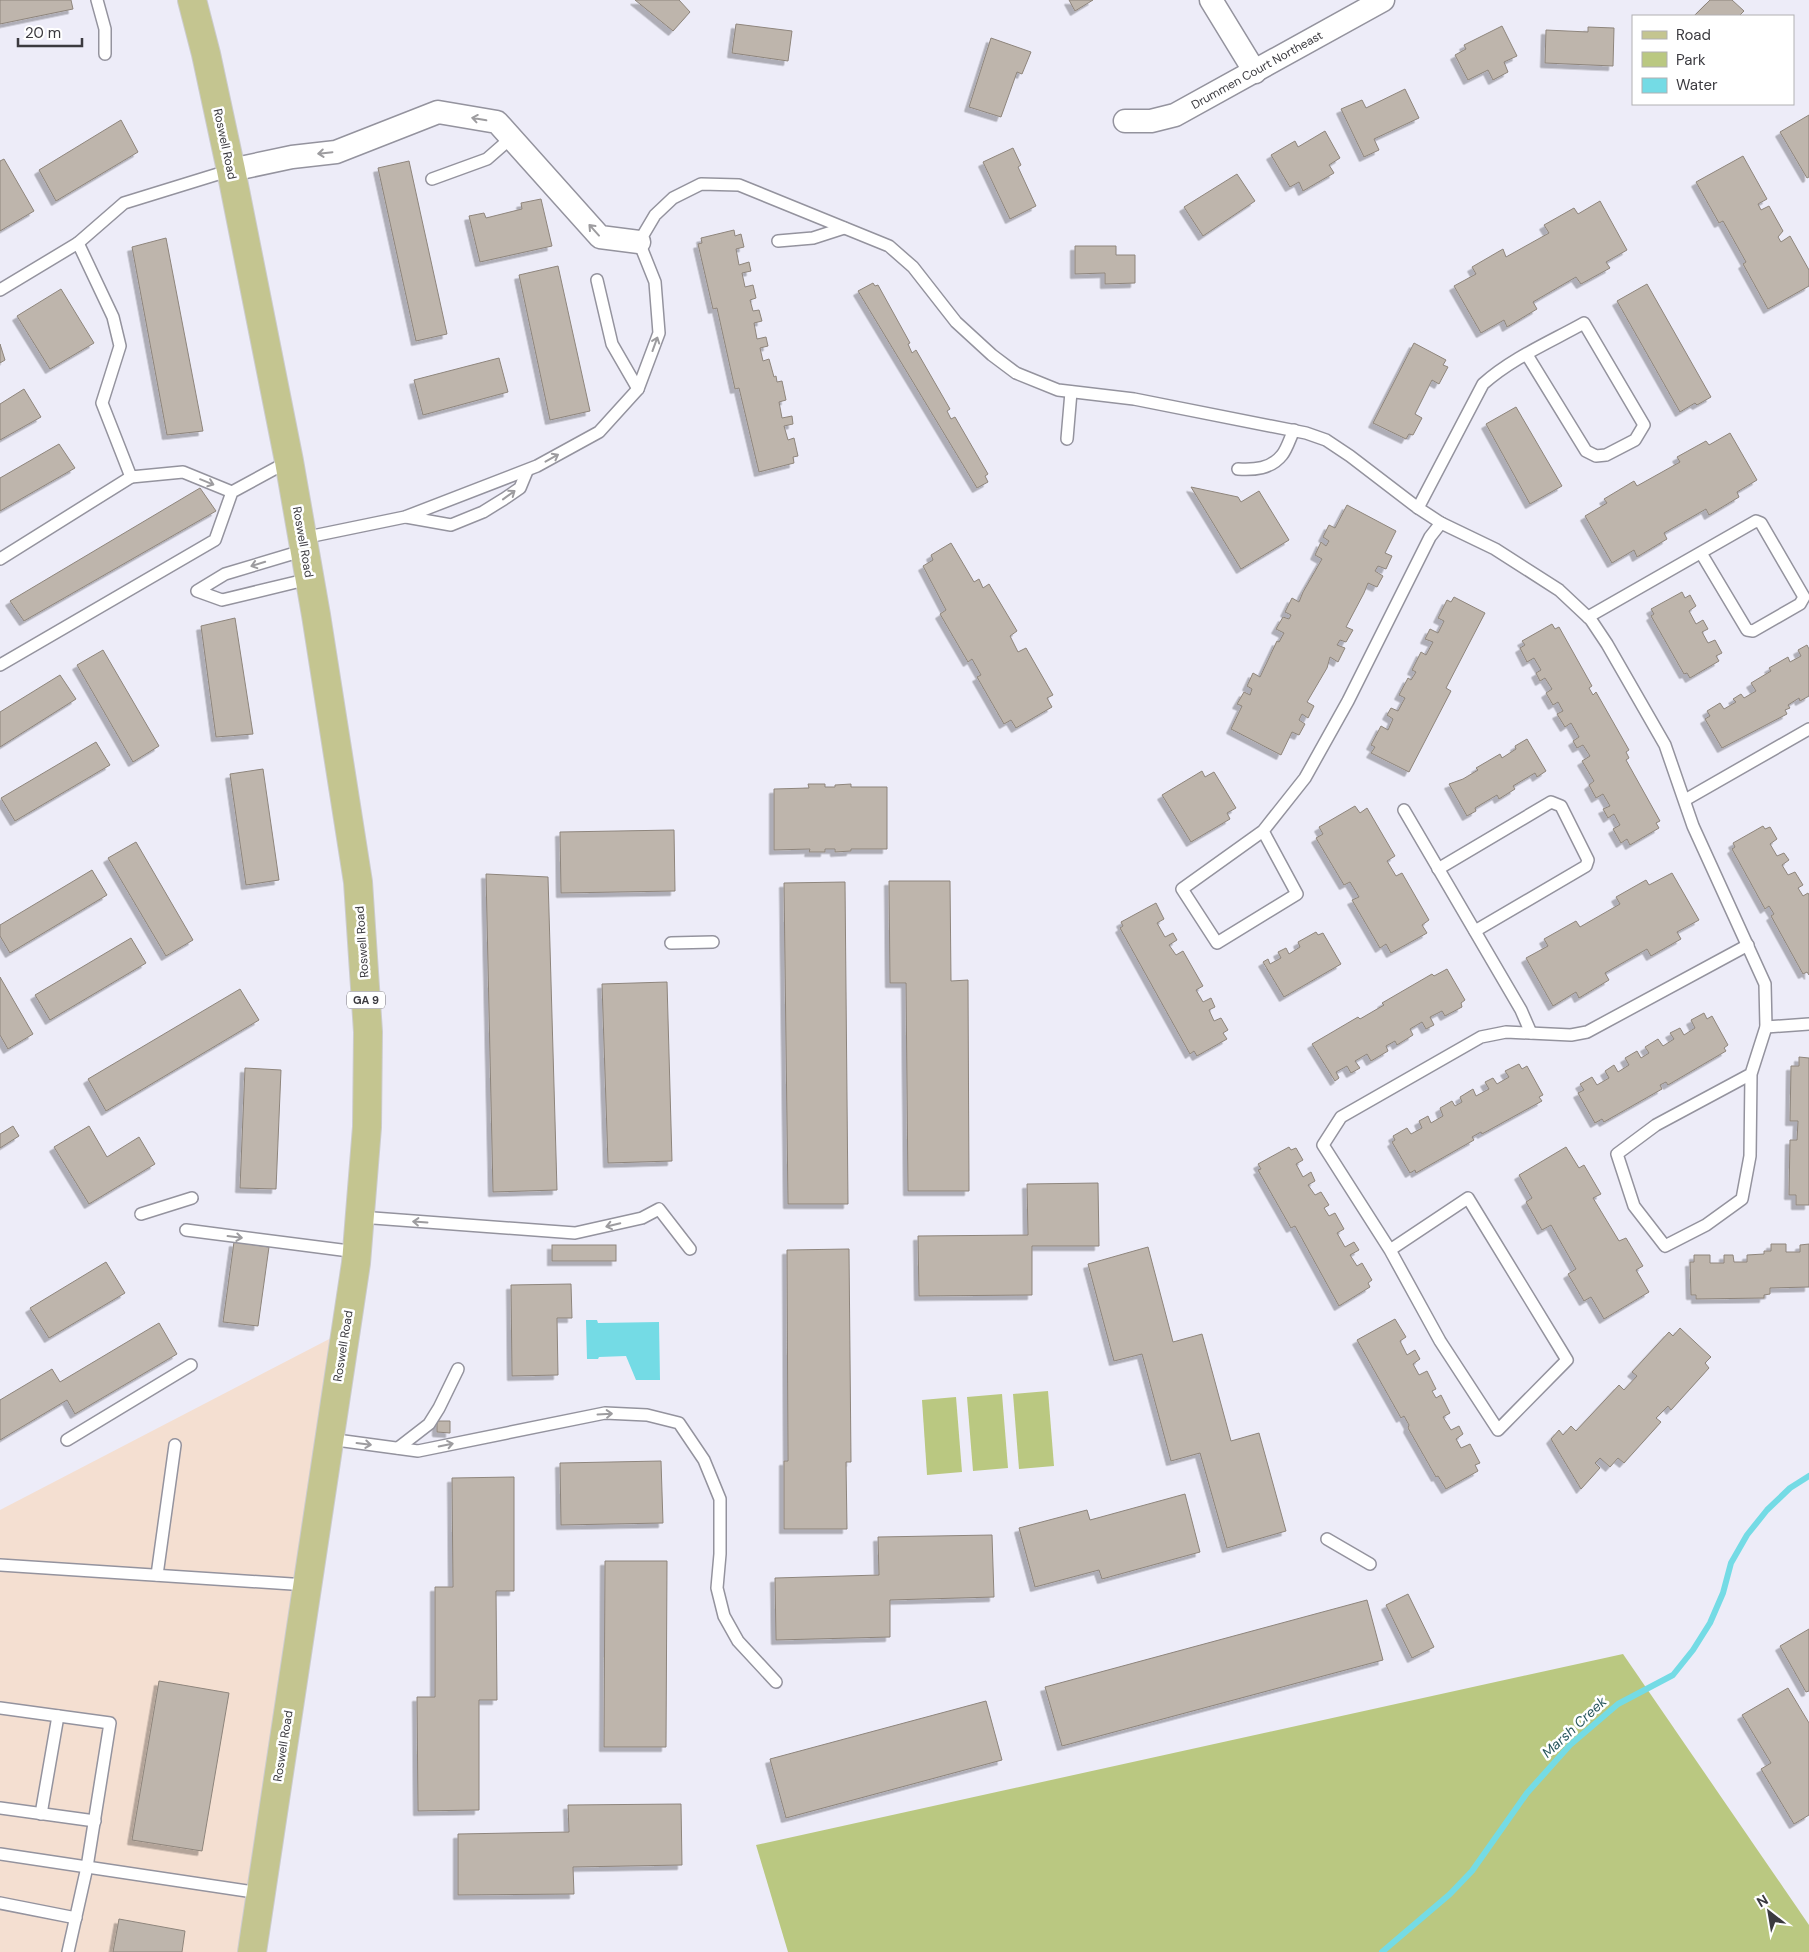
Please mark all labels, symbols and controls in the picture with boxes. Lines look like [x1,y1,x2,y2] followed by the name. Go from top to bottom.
[18,15,81,47] scale bar
[1632,15,1794,105] legend
[25,23,61,43] text: 20 m
[1676,25,1711,45] text: Road
[1188,27,1326,113] street label: Drummen Court Northeast
[1676,50,1706,70] text: Park
[1676,75,1718,95] text: Water
[210,107,240,181] street label: Roswell Road
[472,114,488,124] one-way arrow
[318,148,334,158] one-way arrow
[588,223,600,236] one-way arrow
[651,336,660,352] one-way arrow
[544,453,559,463] one-way arrow
[199,478,214,488] one-way arrow
[502,490,516,500] one-way arrow
[289,505,317,579] street label: Roswell Road
[251,560,267,569] one-way arrow
[352,906,372,978] street label: Roswell Road
[347,992,385,1008] road number: GA 9
[412,1217,428,1226] one-way arrow
[606,1221,622,1230] one-way arrow
[226,1232,242,1242] one-way arrow
[329,1309,357,1383] street label: Roswell Road
[597,1409,613,1418] one-way arrow
[355,1439,371,1449] one-way arrow
[438,1440,454,1449] one-way arrow
[1538,1692,1611,1762] water label: Marsh Creek
[269,1709,297,1783] street label: Roswell Road
[1744,1887,1794,1937] north arrow
[1753,1891,1771,1911] text: N

